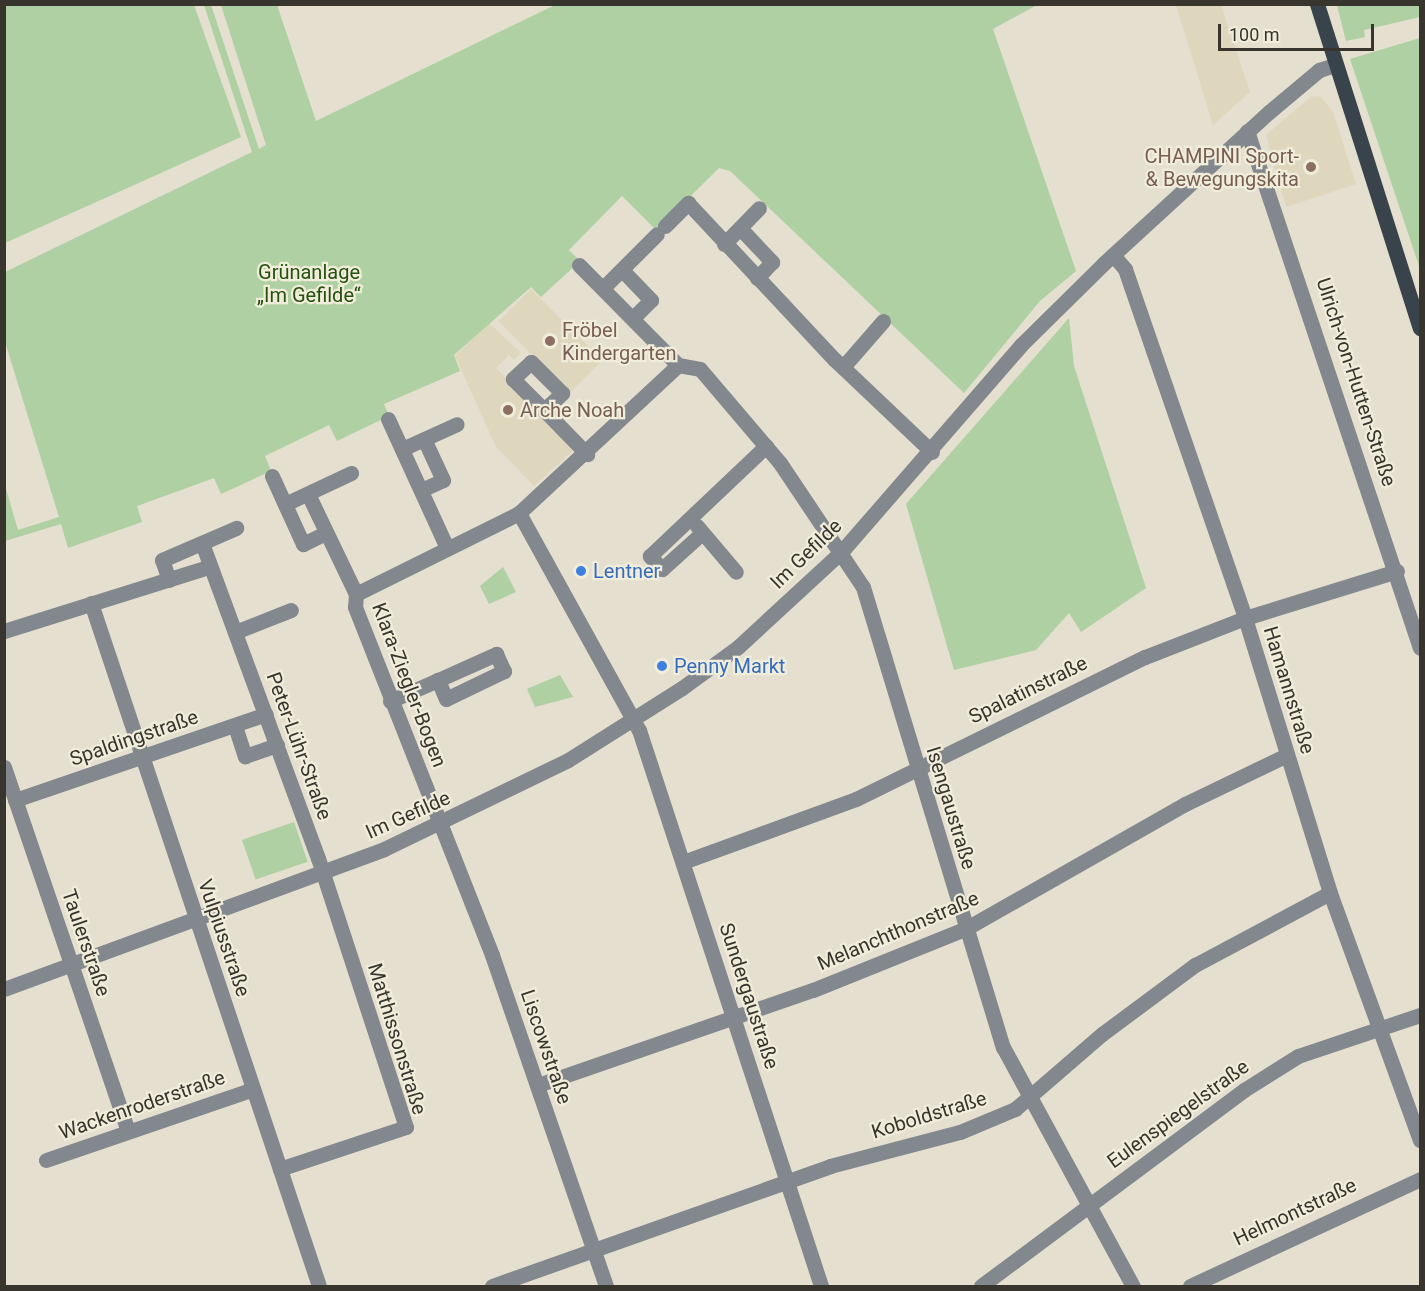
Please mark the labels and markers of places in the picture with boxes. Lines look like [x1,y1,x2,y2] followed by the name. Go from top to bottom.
[1144,144,1299,191] place label: CHAMPINI Sport- & Bewegungskita
[1304,160,1318,174] marker: CHAMPINI Sport- & Bewegungskita
[562,318,677,365] place label: Fröbel Kindergarten
[543,334,557,348] marker: Fröbel Kindergarten
[520,398,624,422] place label: Arche Noah
[501,403,515,417] marker: Arche Noah
[593,559,660,583] place label: Lentner
[574,564,588,578] marker: Lentner
[674,654,785,678] place label: Penny Markt
[655,659,669,673] marker: Penny Markt

